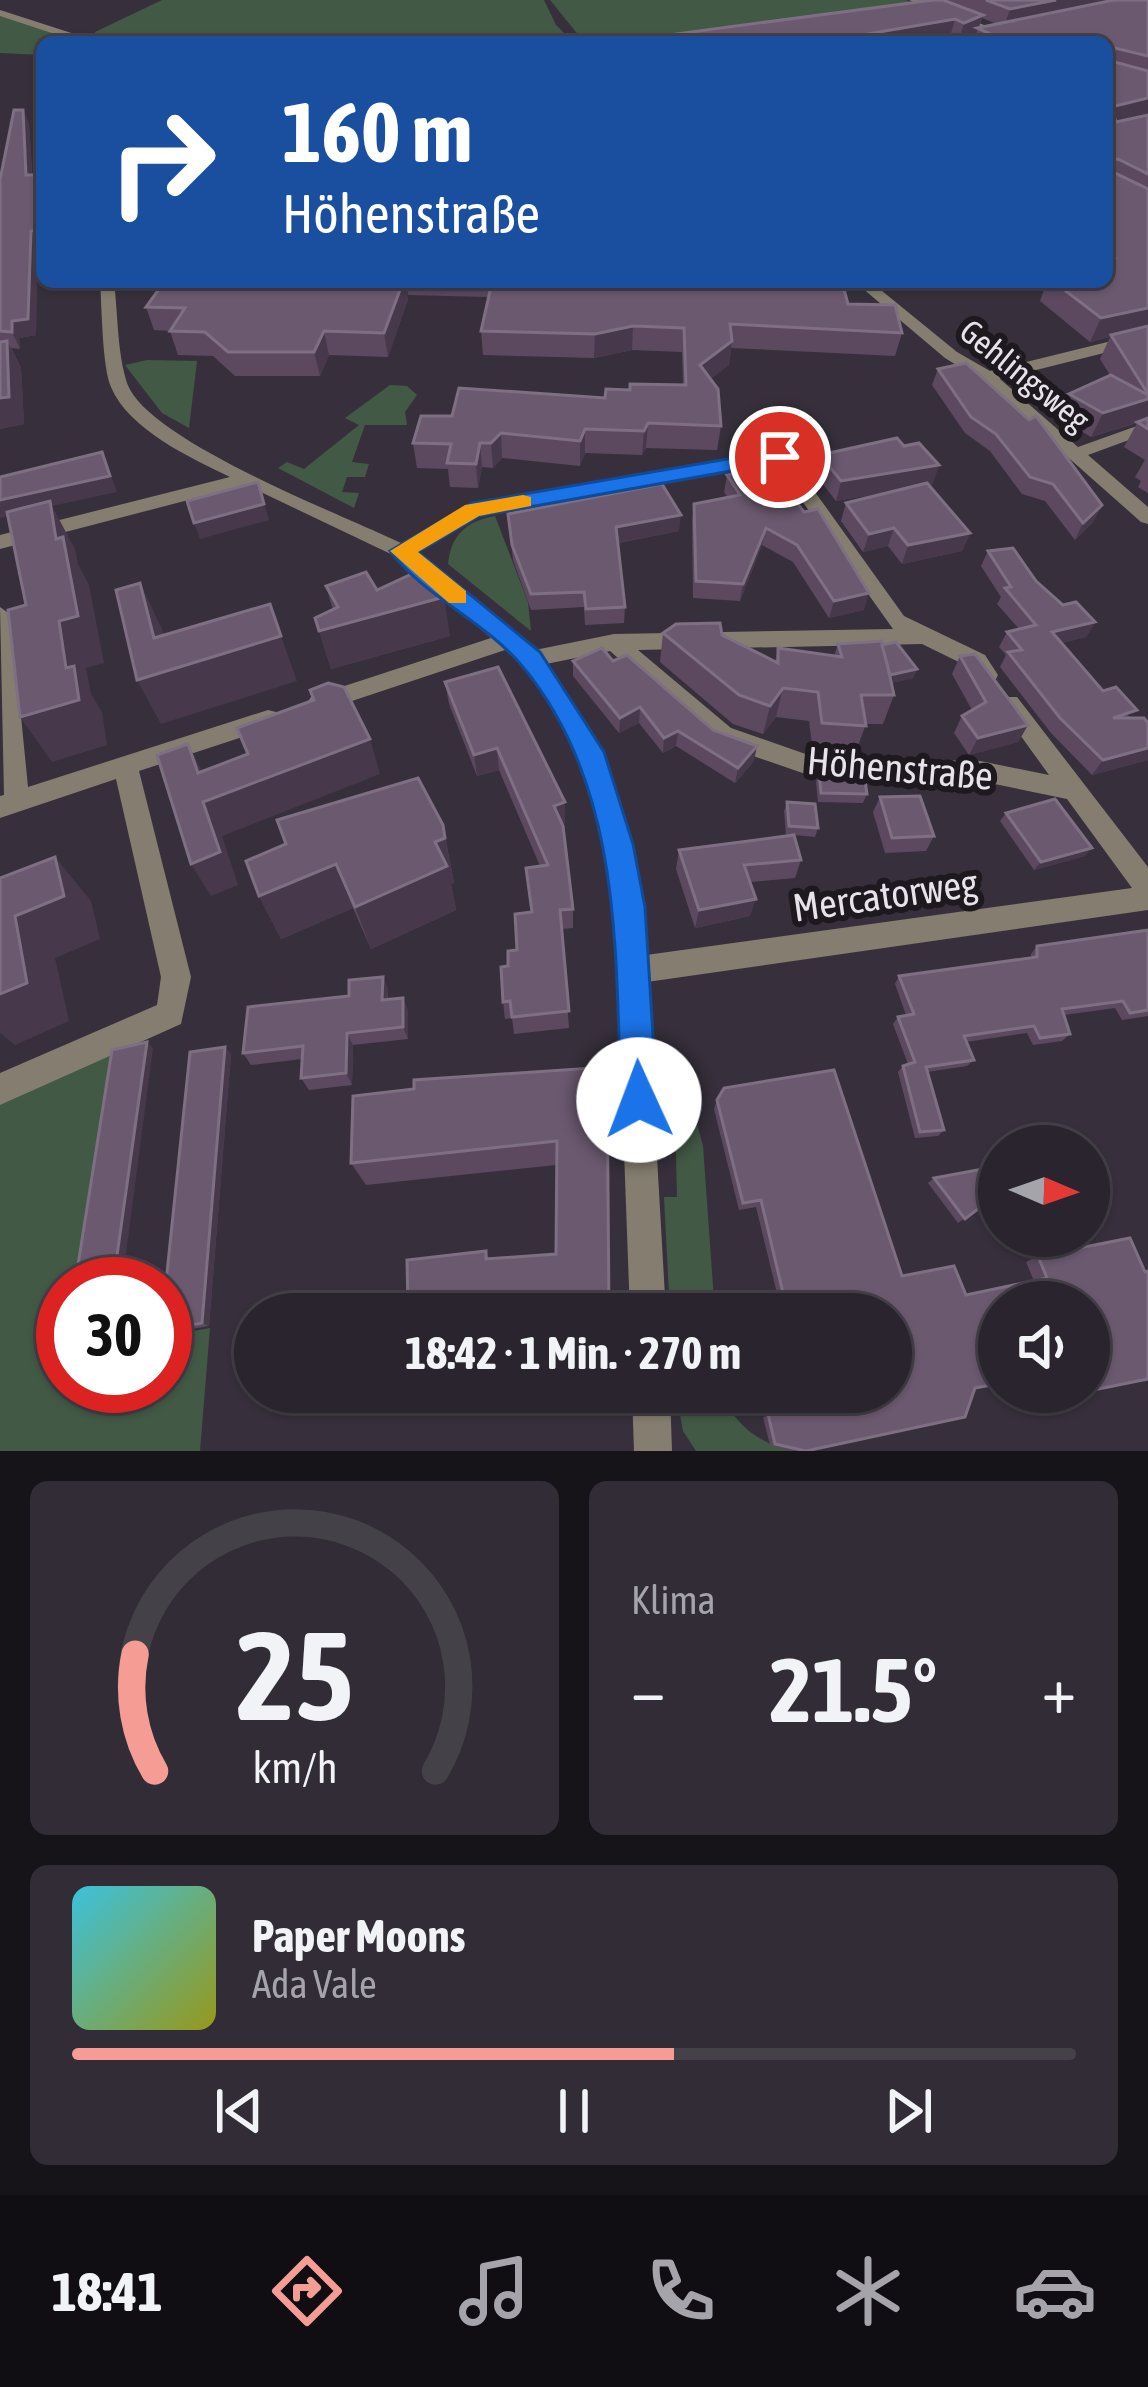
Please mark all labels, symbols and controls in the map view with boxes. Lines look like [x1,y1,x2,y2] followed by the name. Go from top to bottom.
[84,84,240,240] icon: right
[282,84,472,180] text: 160 m
[282,183,540,244] text: Höhenstraße
[953,311,1098,439] street label: Gehlingsweg
[729,406,831,508] pin
[747,424,813,490] icon: arrive
[805,738,995,798] street label: Höhenstraße
[790,860,980,930] street label: Mercatorweg
[576,1037,702,1163] position arrow
[978,1125,1110,1257] north arrow
[978,1125,1110,1413] map controls
[36,1257,192,1413] speed limit sign: 30
[978,1281,1110,1413] button: sound
[405,1327,741,1379] text: 18:42 · 1 Min. · 270 m
[631,1578,716,1622] text: Klima
[236,1603,353,1746] text: 25
[770,1638,937,1741] text: 21.5°
[631,1651,665,1727] text: −
[1042,1651,1076,1727] text: +
[252,1743,337,1792] text: km/h
[252,1910,465,1962] text: Paper Moons
[252,1962,377,2006] text: Ada Vale
[206,2078,272,2144] icon: previous
[541,2078,607,2144] icon: pause
[876,2078,942,2144] icon: next
[265,2249,349,2333] icon: directions
[452,2249,536,2333] icon: music
[639,2249,723,2333] icon: phone
[826,2249,910,2333] icon: climate
[1013,2249,1097,2333] icon: car
[51,2261,163,2322] text: 18:41

